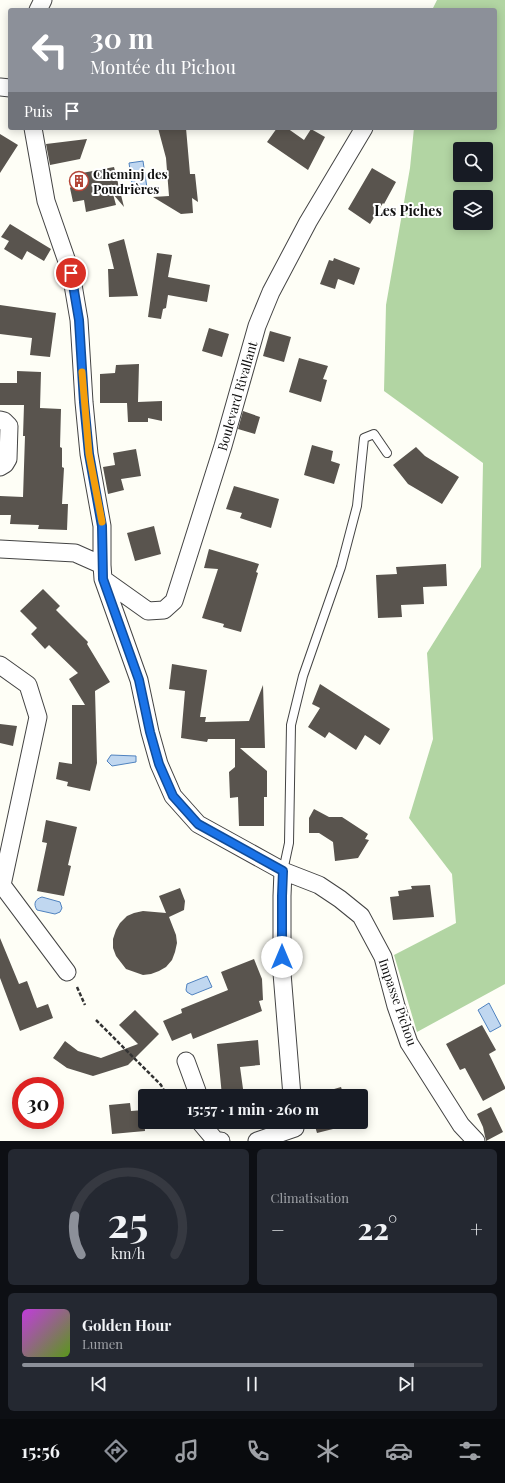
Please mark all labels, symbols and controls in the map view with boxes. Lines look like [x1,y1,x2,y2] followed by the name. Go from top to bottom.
[90,19,154,56] text: 30 m
[24,24,76,76] icon: left
[90,55,236,79] text: Montée du Pichou
[61,100,83,122] icon: arrive
[24,101,53,121] text: Puis
[453,142,493,230] map controls
[453,142,493,182] button: search
[93,165,168,197] place label: Cheminj des Poudrières
[68,170,90,192] building icon: Cheminj des Poudrières
[453,190,493,230] button: layers
[374,201,442,220] district label: Les Piches
[54,256,88,290] pin
[60,262,82,284] icon: arrive
[213,339,260,453] street label: Boulevard Rivallant
[261,936,303,978] position arrow
[376,956,422,1048] street label: Impasse Pichou
[12,1077,64,1129] speed limit sign: 30
[187,1099,319,1119] text: 15:57 · 1 min · 260 m
[271,1189,349,1206] text: Climatisation
[108,1193,149,1248] text: 25
[357,1208,397,1248] text: 22°
[271,1214,285,1244] text: −
[470,1214,483,1244] text: +
[111,1244,146,1263] text: km/h
[82,1315,171,1335] text: Golden Hour
[82,1335,123,1352] text: Lumen
[88,1373,110,1395] icon: previous
[241,1373,263,1395] icon: pause
[395,1373,417,1395] icon: next
[102,1437,130,1465] icon: directions
[173,1437,201,1465] icon: music
[244,1437,272,1465] icon: phone
[314,1437,342,1465] icon: climate
[385,1437,413,1465] icon: car
[456,1437,484,1465] icon: filters
[21,1439,60,1463] text: 15:56

